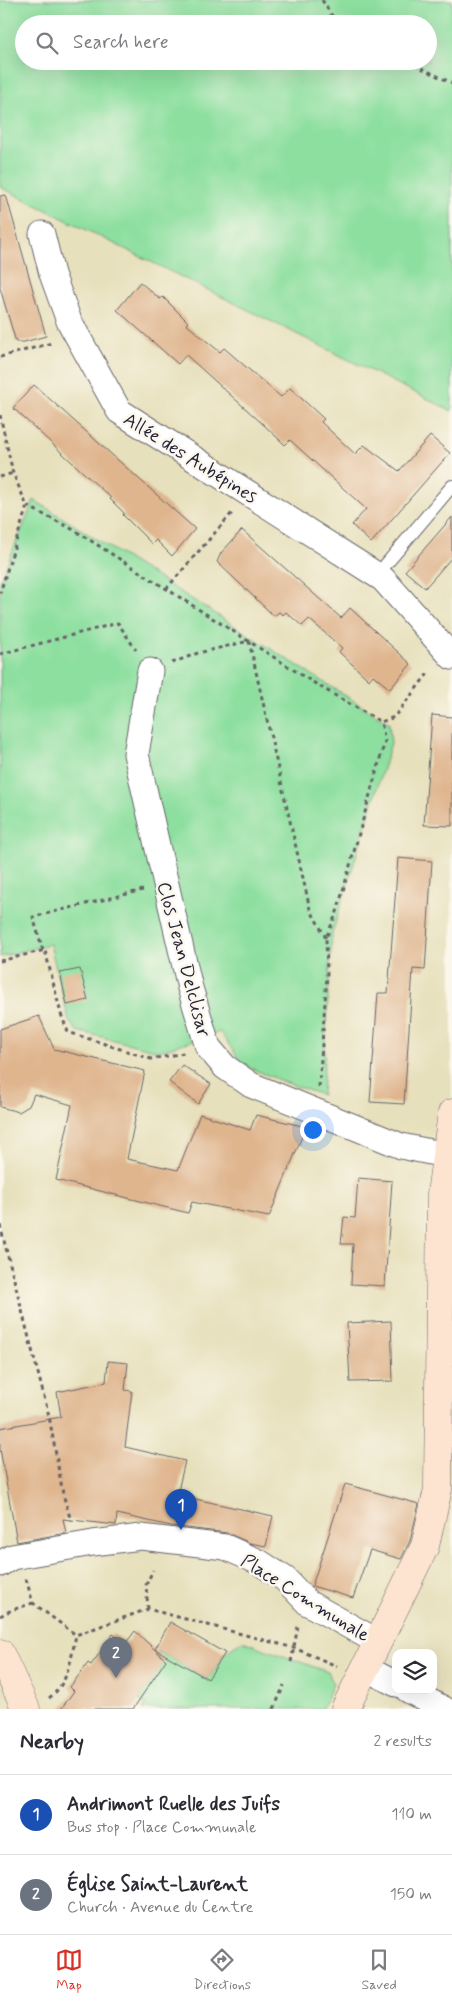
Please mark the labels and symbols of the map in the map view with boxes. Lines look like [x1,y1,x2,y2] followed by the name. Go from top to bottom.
[119,407,262,510] street label: Allée des Aubépines
[151,879,216,1040] street label: Clos Jean Delclisar
[300,1117,326,1143] your location
[165,1489,197,1530] pin: 1
[236,1549,374,1648] street label: Place Communale
[100,1637,132,1678] pin: 2

